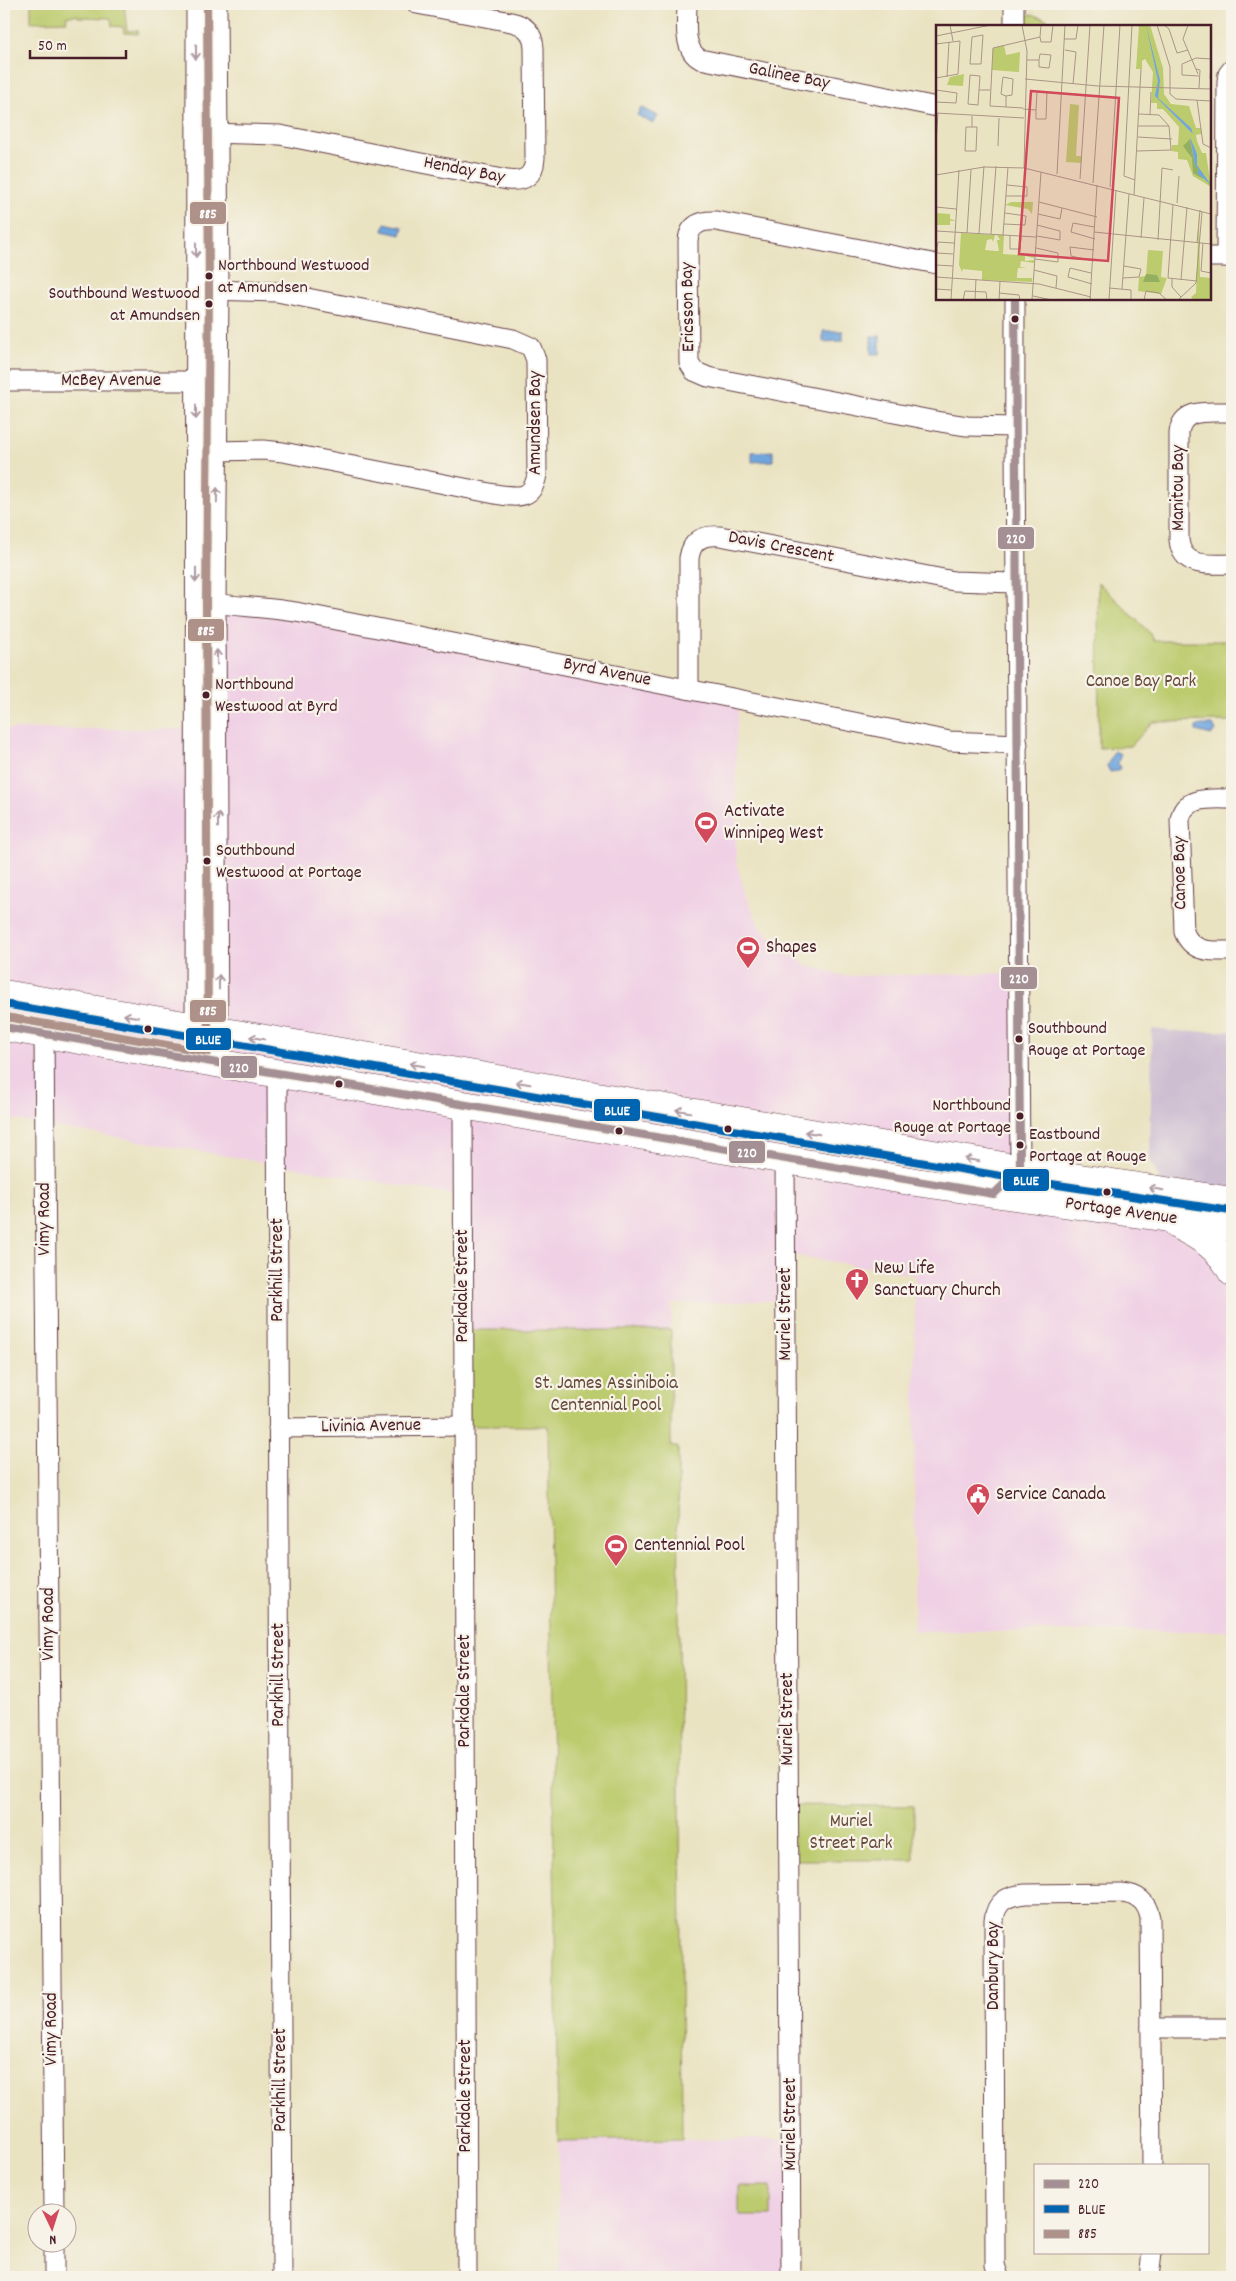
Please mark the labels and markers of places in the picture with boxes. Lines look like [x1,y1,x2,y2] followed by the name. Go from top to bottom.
[218,254,369,301] place label: Northbound Westwood at Amundsen
[204,271,214,281] marker: Northbound Westwood at Amundsen
[48,282,200,329] place label: Southbound Westwood at Amundsen
[204,299,214,309] marker: Southbound Westwood at Amundsen
[1010,314,1020,324] unlabelled marker
[215,673,338,720] place label: Northbound Westwood at Byrd
[201,690,211,700] marker: Northbound Westwood at Byrd
[724,799,823,848] place label: Activate Winnipeg West
[693,810,719,844] sports icon: Activate Winnipeg West
[216,839,362,886] place label: Southbound Westwood at Portage
[202,856,212,866] marker: Southbound Westwood at Portage
[735,935,761,969] sports icon: Shapes
[766,935,817,962] place label: Shapes
[1028,1017,1145,1064] place label: Southbound Rouge at Portage
[143,1024,153,1034] unlabelled marker
[1014,1034,1024,1044] marker: Southbound Rouge at Portage
[334,1079,344,1089] unlabelled marker
[894,1094,1011,1141] place label: Northbound Rouge at Portage
[1015,1111,1025,1121] marker: Northbound Rouge at Portage
[1029,1123,1146,1170] place label: Eastbound Portage at Rouge
[723,1124,733,1134] unlabelled marker
[614,1126,624,1136] unlabelled marker
[1015,1140,1025,1150] marker: Eastbound Portage at Rouge
[1102,1187,1112,1197] unlabelled marker
[874,1256,1001,1305] place label: New Life Sanctuary Church
[844,1267,870,1301] church icon: New Life Sanctuary Church
[965,1482,991,1516] public building icon: Service Canada
[996,1482,1106,1509] place label: Service Canada
[603,1533,629,1567] sports icon: Centennial Pool
[634,1533,745,1560] place label: Centennial Pool

